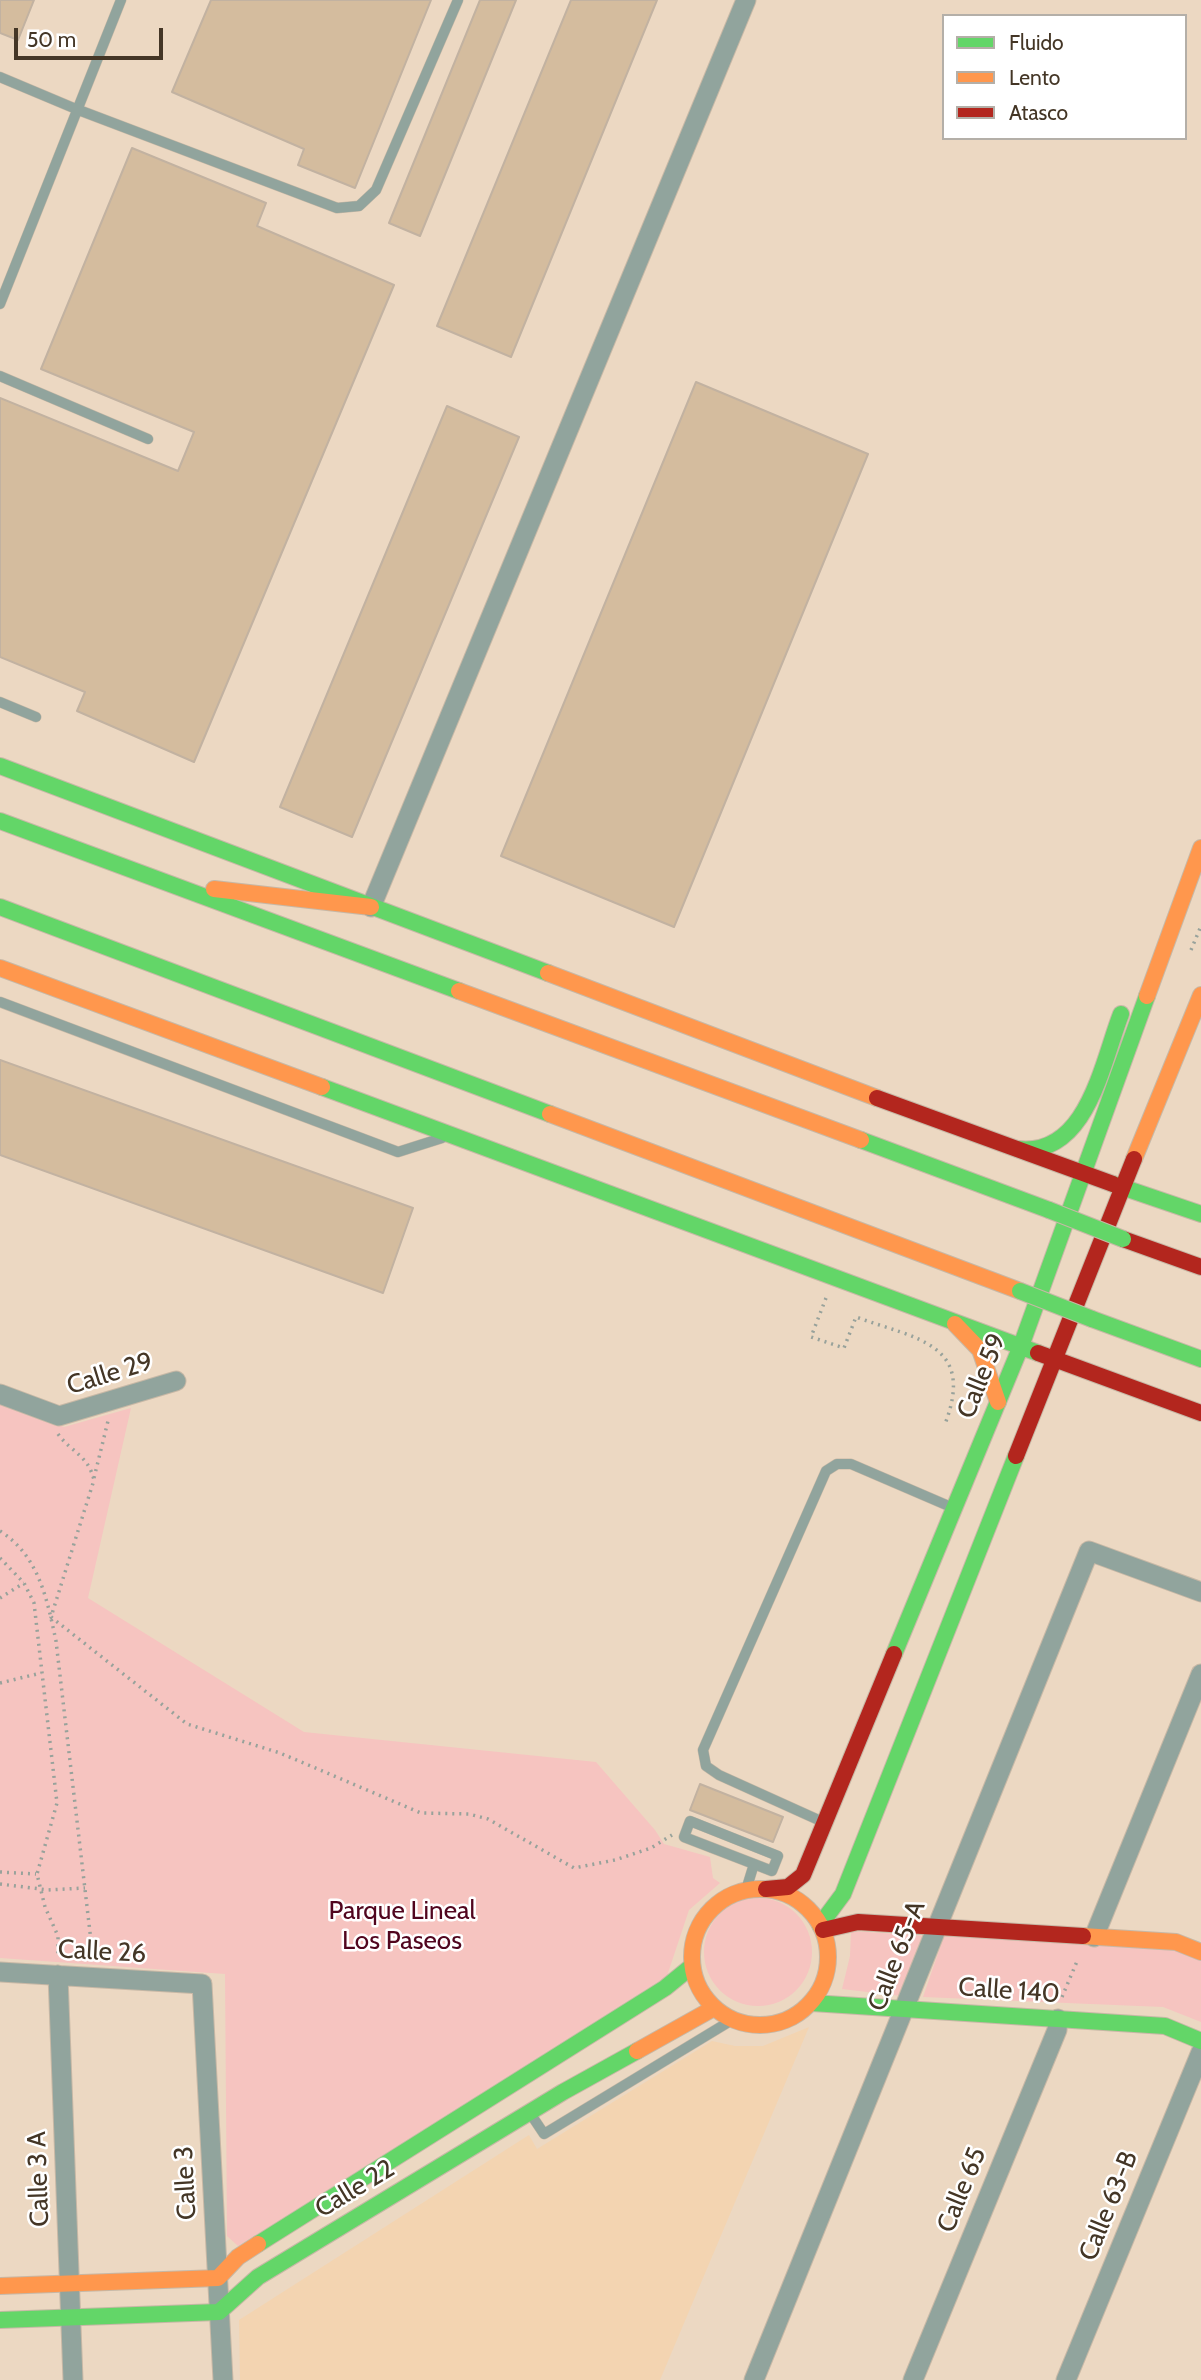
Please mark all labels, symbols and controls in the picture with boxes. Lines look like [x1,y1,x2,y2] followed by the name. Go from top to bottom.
[18,14,166,58] scale bar
[942,14,1187,140] legend
[27,27,76,52] text: 50 m
[1009,30,1064,55] text: Fluido
[1009,65,1060,90] text: Lento
[1009,100,1068,125] text: Atasco
[951,1329,1013,1423] street label: Calle 59
[63,1346,157,1402] street label: Calle 29
[328,1895,476,1956] park label: Parque Lineal Los Paseos
[862,1896,932,2016] street label: Calle 65-A
[57,1934,147,1970] street label: Calle 26
[957,1972,1061,2010] street label: Calle 140
[22,2131,56,2227] street label: Calle 3 A
[931,2143,993,2237] street label: Calle 65
[168,2145,204,2221] street label: Calle 3
[1073,2147,1145,2265] street label: Calle 63-B
[310,2153,400,2225] street label: Calle 22

